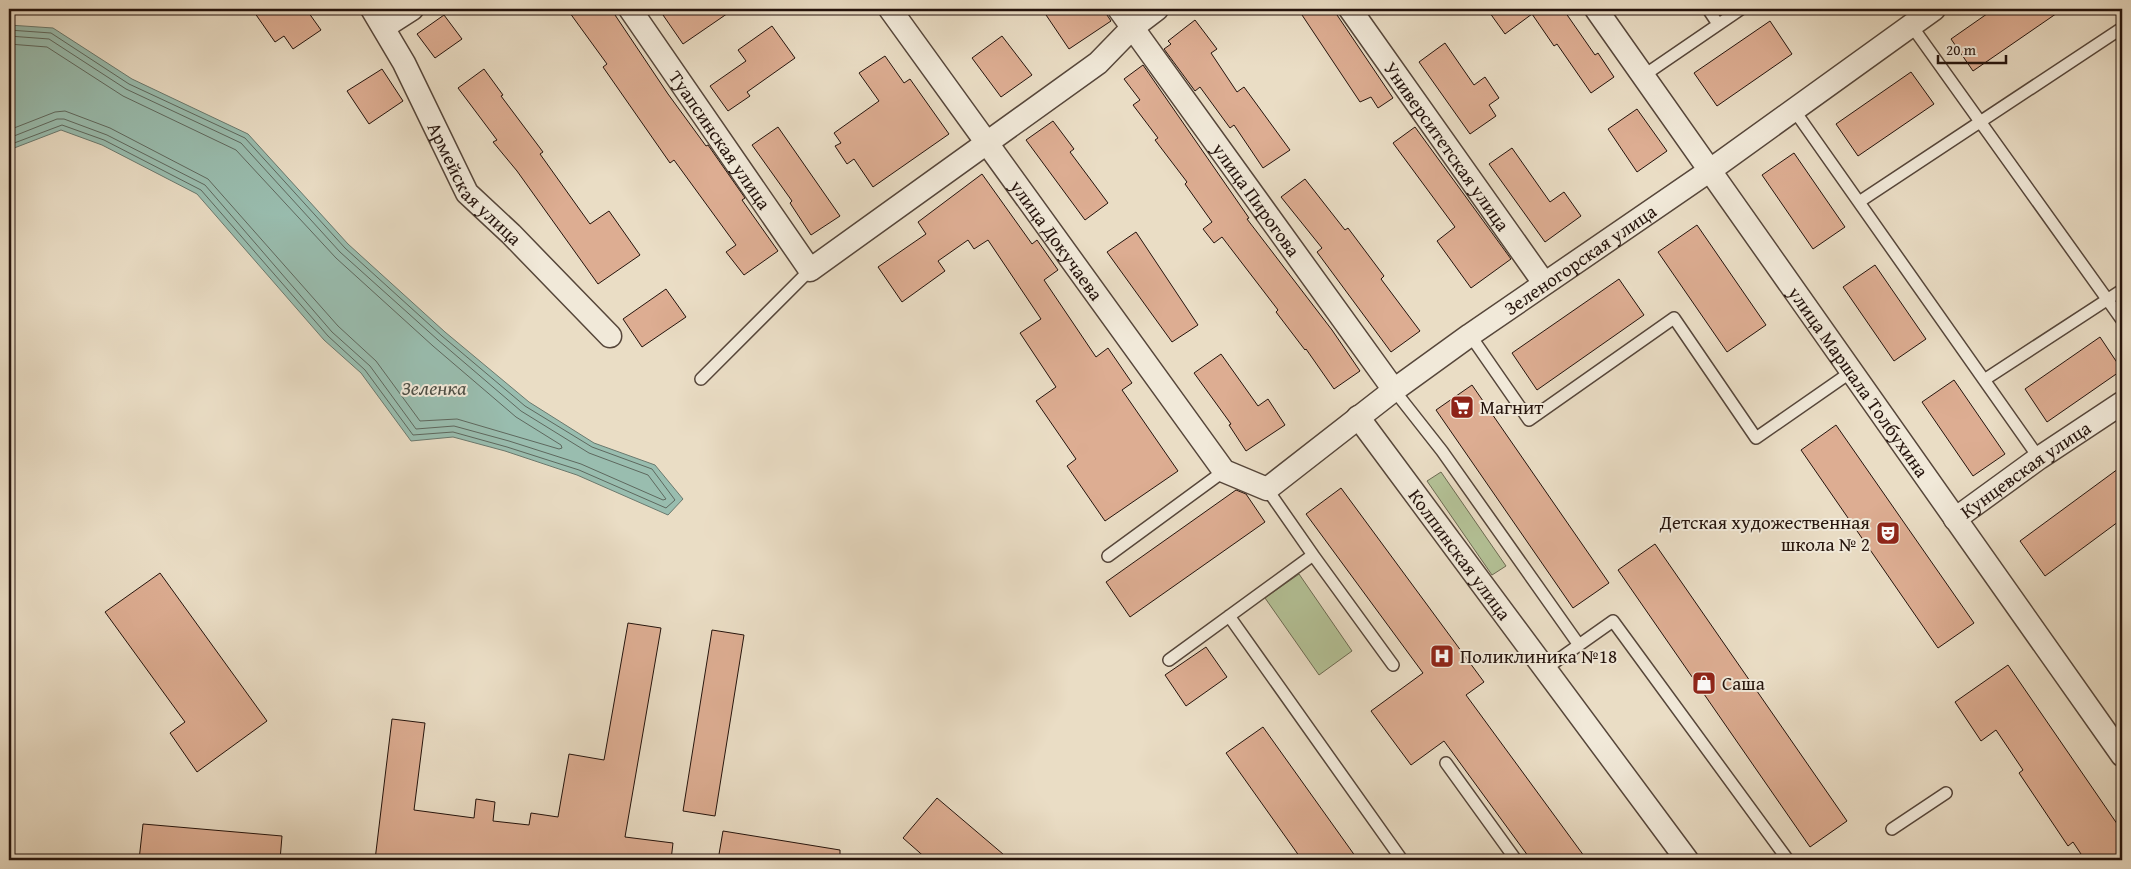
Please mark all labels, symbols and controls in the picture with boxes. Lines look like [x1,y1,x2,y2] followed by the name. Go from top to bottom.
[1938,32,2006,64] scale bar
[1946,39,1977,60] text: 20 m
[1377,56,1517,237] street label: Университетская улица
[662,65,778,215] street label: Туапсинская улица
[421,117,529,251] street label: Армейская улица
[1205,136,1307,263] street label: улица Пирогова
[1003,173,1110,306] street label: улица Докучаева
[1498,197,1662,322] street label: Зеленогорская улица
[1781,280,1936,483] street label: улица Маршала Толбухина
[402,373,467,402] water label: Зеленка
[1480,393,1544,421] place label: Магнит
[1449,394,1475,420] supermarket icon: Магнит
[1954,414,2096,525] street label: Кунцевская улица
[1402,483,1518,626] street label: Колпинская улица
[1659,508,1870,558] place label: Детская художественная школа № 2
[1875,520,1901,546] theatre icon: Детская художественная школа № 2
[1460,642,1617,670] place label: Поликлиника №18
[1429,643,1455,669] hospital icon: Поликлиника №18
[1722,669,1765,697] place label: Саша
[1691,670,1717,696] shop icon: Саша

